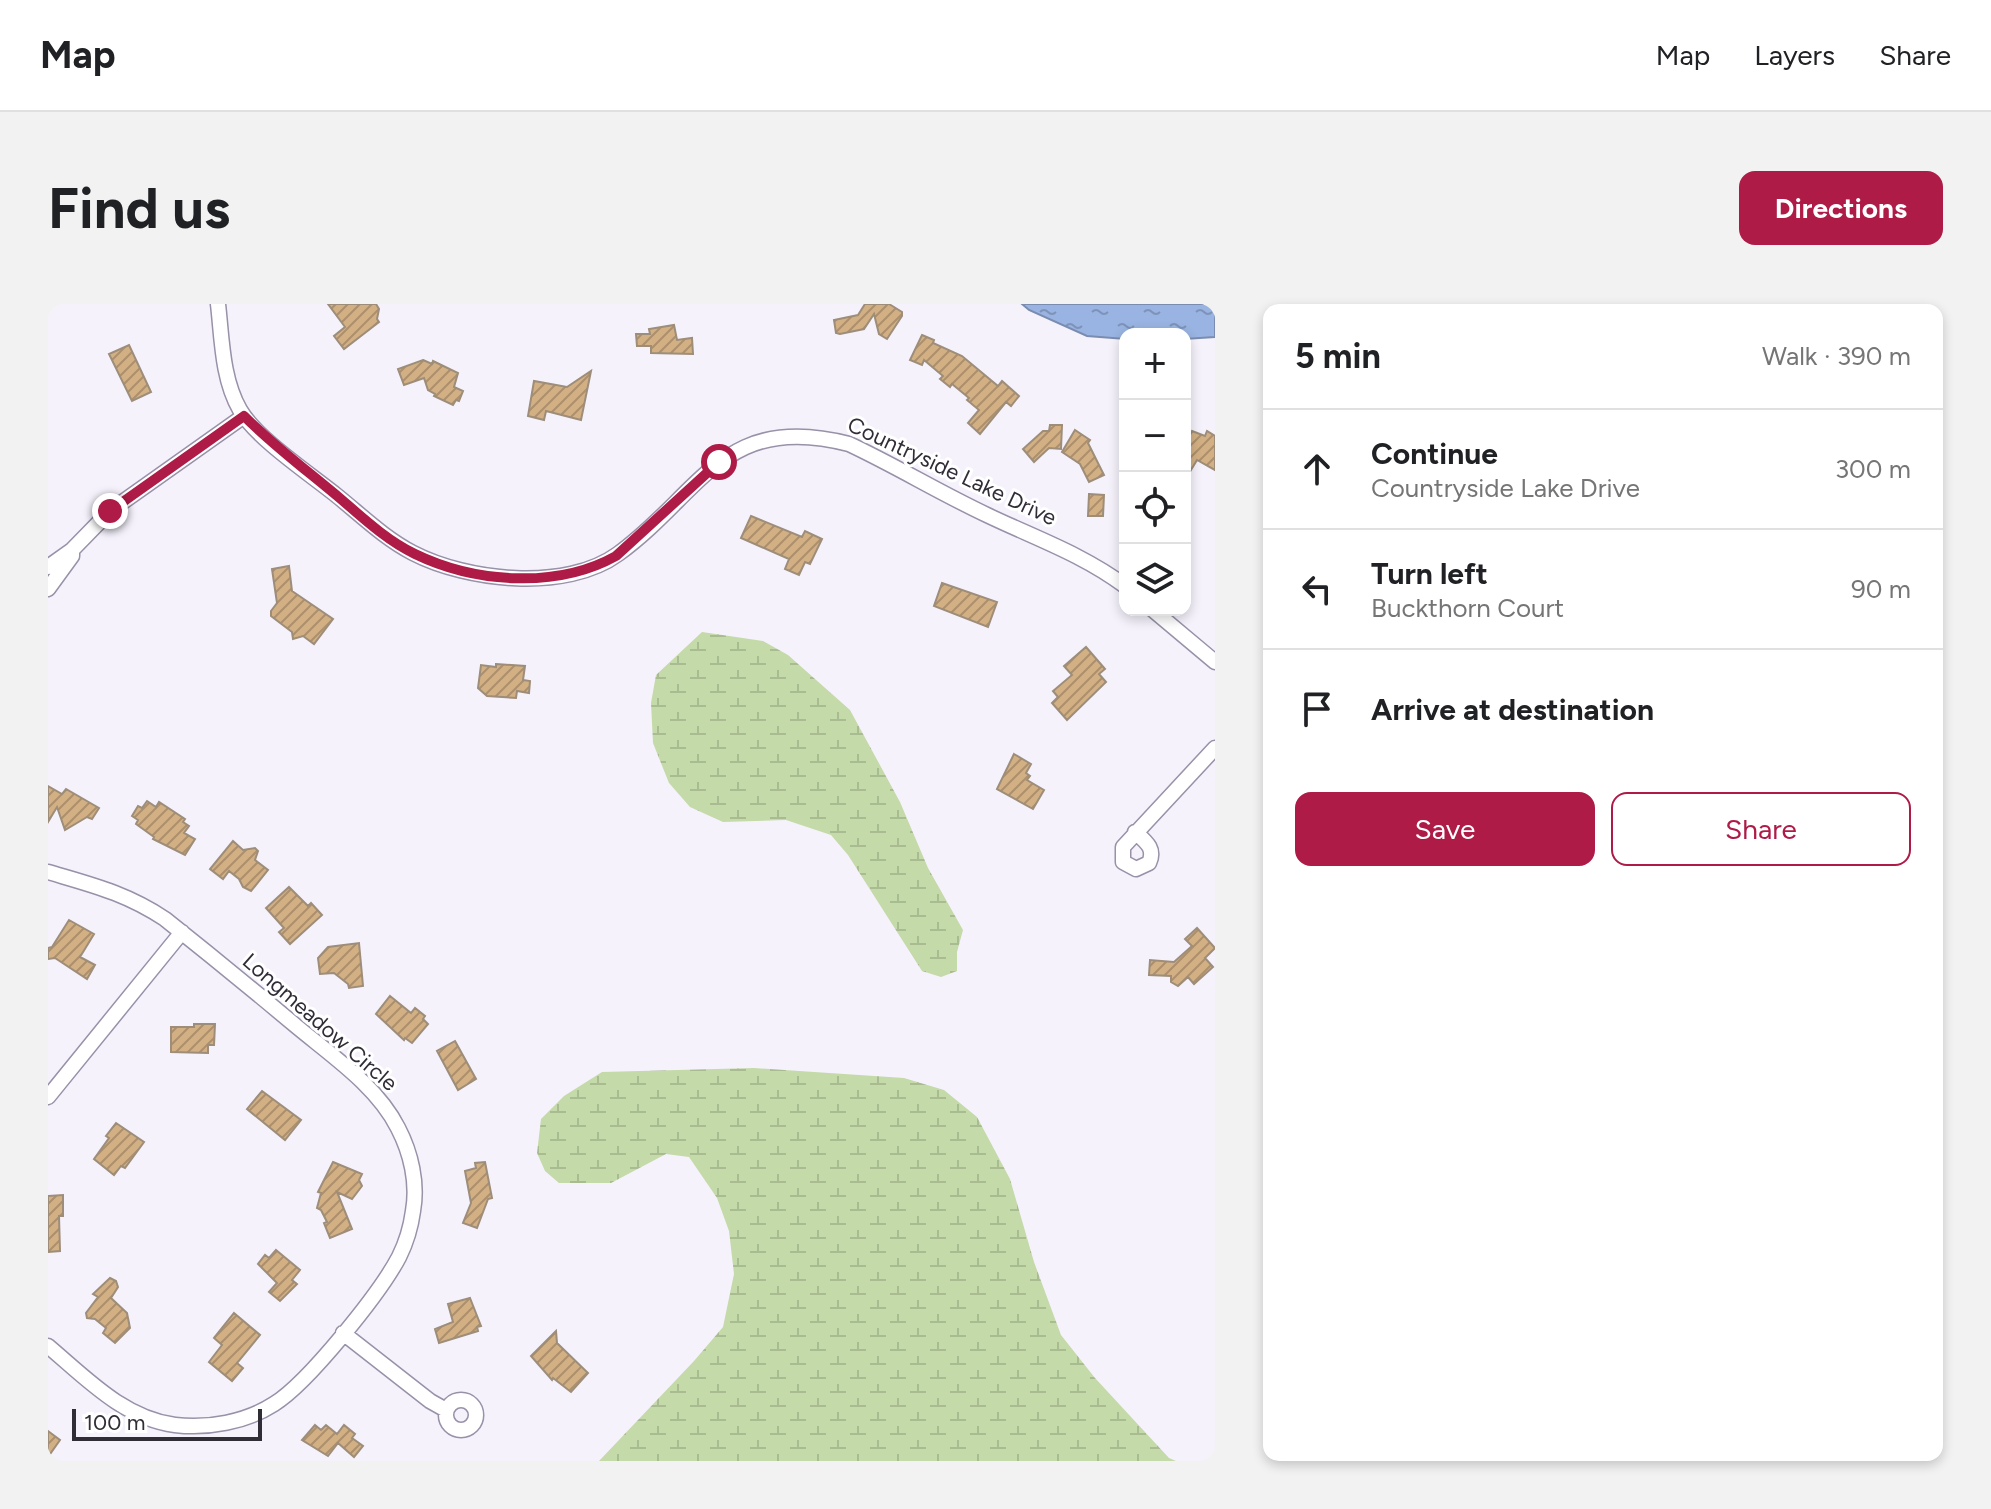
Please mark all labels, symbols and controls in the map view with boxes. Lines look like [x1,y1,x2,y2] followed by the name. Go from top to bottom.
[40,32,116,78] text: Map
[1656,38,1710,72] text: Map
[1754,38,1835,72] text: Layers
[1879,38,1951,72] text: Share
[1739,171,1943,245] button: Directions
[48,175,230,242] text: Find us
[1119,328,1191,616] map controls
[1119,328,1191,400] button: +
[1295,336,1381,377] text: 5 min
[1762,340,1911,372] text: Walk · 390 m
[1119,400,1191,472] button: −
[843,411,1061,531] street label: Countryside Lake Drive
[1371,435,1498,472] text: Continue
[701,444,737,480] route start
[1295,447,1339,491] icon: ahead
[1835,453,1911,485] text: 300 m
[1119,472,1191,544] button: locate
[1371,472,1640,504] text: Countryside Lake Drive
[92,493,128,529] route end
[1119,544,1191,616] button: layers
[1371,555,1488,592] text: Turn left
[1295,567,1339,611] icon: left
[1851,573,1911,605] text: 90 m
[1371,592,1564,624] text: Buckthorn Court
[1295,687,1339,731] icon: arrive
[1371,691,1654,728] text: Arrive at destination
[1295,792,1595,866] button: Save
[1611,792,1911,866] button: Share
[237,947,403,1097] street label: Longmeadow Circle
[72,1405,262,1441] scale bar
[84,1409,145,1436] text: 100 m

